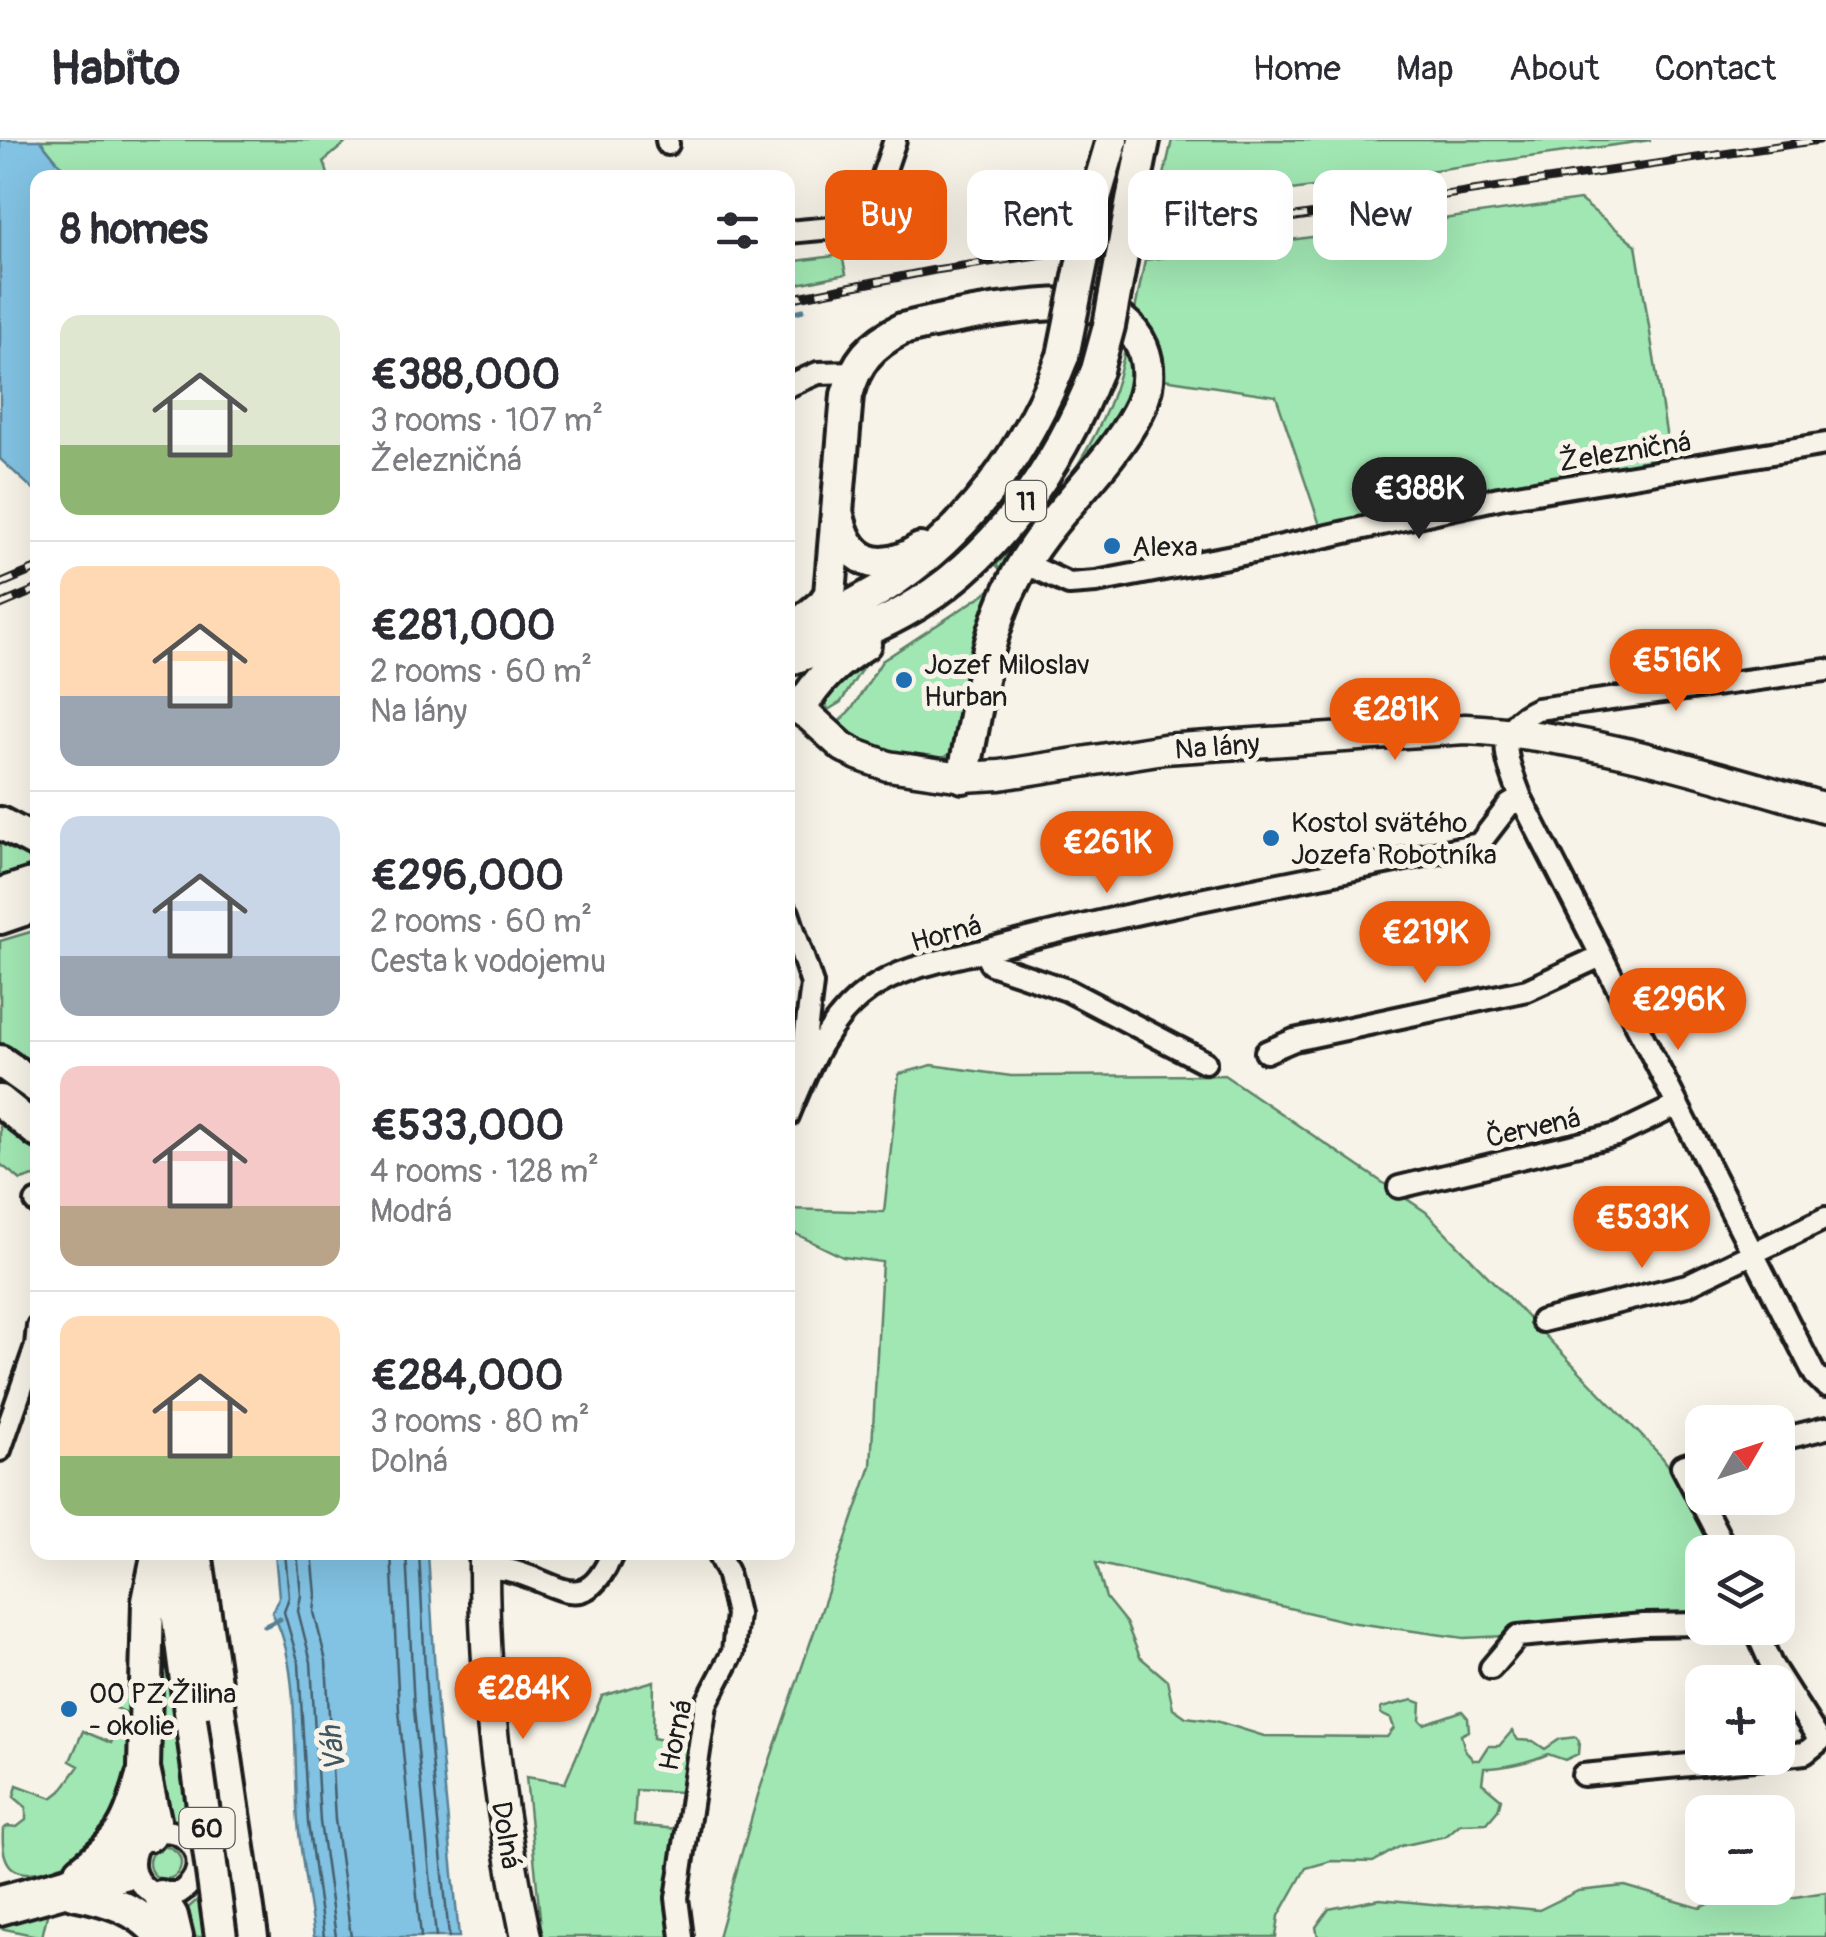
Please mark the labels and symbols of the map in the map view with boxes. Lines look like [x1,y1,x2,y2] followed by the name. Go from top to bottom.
[1557,425,1694,480] street label: Železničná
[1349,457,1489,542] pin: €388K
[1006,481,1046,521] road number: 11
[1132,530,1198,565] place label: Alexa
[1101,535,1123,557] marker: Alexa
[1606,629,1746,714] pin: €516K
[924,648,1090,715] place label: Jozef Miloslav Hurban
[893,669,915,691] marker: Jozef Miloslav Hurban
[1325,678,1465,763] pin: €281K
[1173,727,1261,768] street label: Na lány
[1291,806,1497,873] place label: Kostol svätého Jozefa Robotníka
[1037,811,1177,896] pin: €261K
[1260,827,1282,849] marker: Kostol svätého Jozefa Robotníka
[1355,901,1495,986] pin: €219K
[907,908,986,961] street label: Horná
[1608,968,1748,1053] pin: €296K
[1483,1101,1584,1156] street label: Červená
[1572,1186,1712,1271] pin: €533K
[1685,1405,1795,1515] north arrow
[453,1657,593,1742] pin: €284K
[89,1677,236,1744] place label: OO PZ Žilina - okolie
[652,1697,701,1774] street label: Horná
[58,1698,80,1720] marker: OO PZ Žilina - okolie
[312,1722,355,1774] water label: Váh
[483,1799,528,1872] street label: Dolná
[180,1808,234,1848] road number: 60

